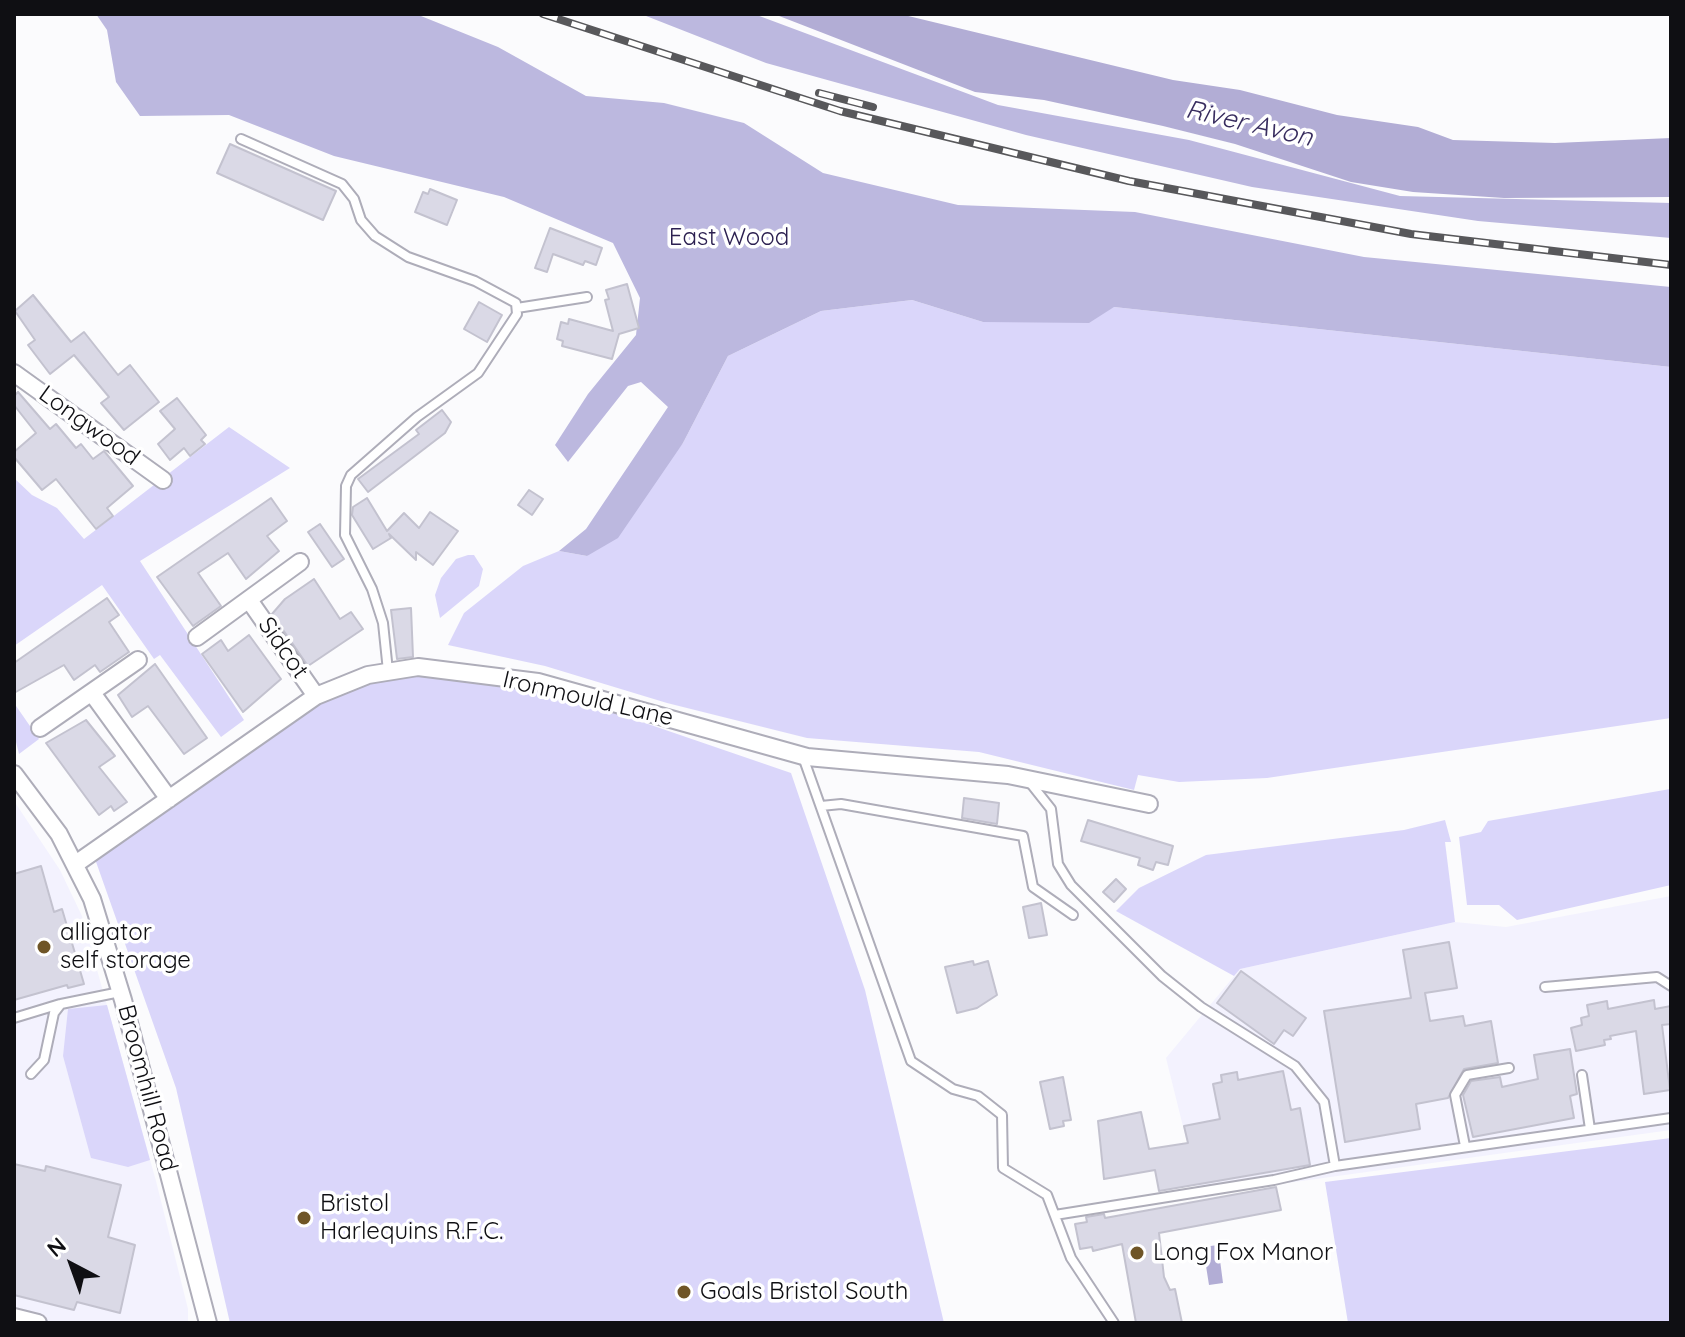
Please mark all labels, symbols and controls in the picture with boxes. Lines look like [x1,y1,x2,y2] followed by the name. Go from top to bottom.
[1183,94,1315,154] water label: River Avon
[669,224,789,252] park label: East Wood
[33,380,145,472] street label: Longwood
[252,612,314,684] street label: Sidcot
[500,665,676,733] street label: Ironmould Lane
[60,919,191,975] place label: alligator self storage
[35,938,53,956] marker: alligator self storage
[111,1002,183,1174] street label: Broomhill Road
[320,1190,503,1246] place label: Bristol Harlequins R.F.C.
[295,1209,313,1227] marker: Bristol Harlequins R.F.C.
[32,1225,112,1305] north arrow
[41,1231,72,1263] text: N
[1153,1239,1333,1267] place label: Long Fox Manor
[1128,1244,1146,1262] marker: Long Fox Manor
[700,1278,908,1306] place label: Goals Bristol South
[675,1283,693,1301] marker: Goals Bristol South

